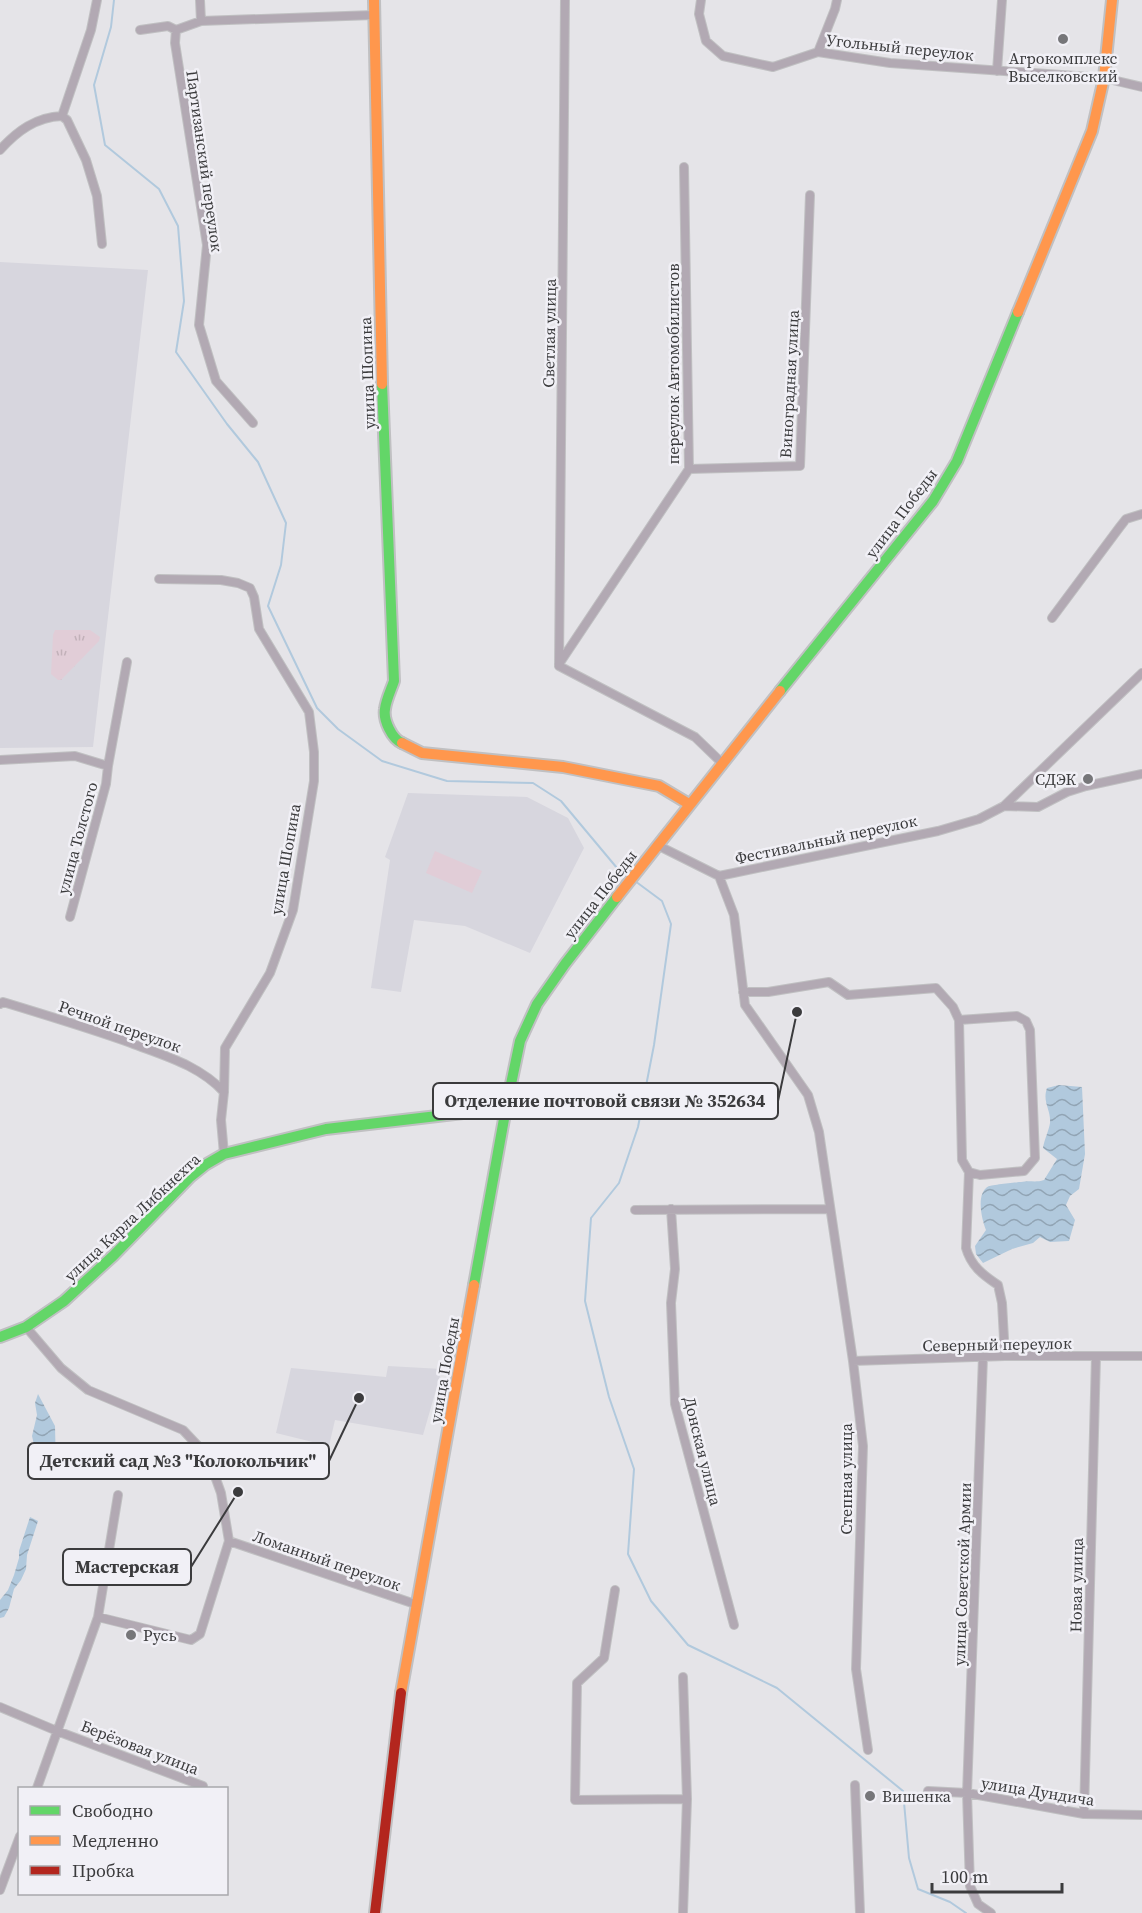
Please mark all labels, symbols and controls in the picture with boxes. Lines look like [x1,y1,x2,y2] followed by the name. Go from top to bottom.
[825,28,975,66] street label: Угольный переулок
[1056,32,1070,46] marker: Агрокомплекс Выселковский
[1008,47,1118,87] place label: Агрокомплекс Выселковский
[181,69,229,253] street label: Партизанский переулок
[662,263,684,465] street label: переулок Автомобилистов
[537,277,561,388] street label: Светлая улица
[774,308,804,459] street label: Виноградная улица
[354,316,380,430] street label: улица Шопина
[860,464,942,562] street label: улица Победы
[1035,768,1077,790] place label: СДЭК
[1081,772,1095,786] marker: СДЭК
[51,779,103,897] street label: улица Толстого
[264,801,306,916] street label: улица Шопина
[733,809,919,869] street label: Фестивальный переулок
[558,845,642,943] street label: улица Победы
[56,995,184,1057] street label: Речной переулок
[433,1083,778,1119] callout: Отделение почтовой связи № 352634
[444,1088,766,1113] text: Отделение почтовой связи № 352634
[59,1147,206,1286] street label: улица Карла Либкнехта
[424,1315,464,1425] street label: улица Победы
[922,1332,1072,1356] street label: Северный переулок
[679,1394,727,1509] street label: Донская улица
[835,1422,857,1535] street label: Степная улица
[28,1443,329,1479] callout: Детский сад №3 "Колокольчик"
[40,1448,316,1473] text: Детский сад №3 "Колокольчик"
[948,1482,976,1666] street label: улица Советской Армии
[250,1524,404,1596] street label: Ломанный переулок
[1064,1537,1088,1633] street label: Новая улица
[63,1549,191,1585] callout: Мастерская
[75,1554,179,1579] text: Мастерская
[143,1624,177,1646] place label: Русь
[124,1628,138,1642] marker: Русь
[78,1714,203,1780] street label: Берёзовая улица
[980,1771,1097,1811] street label: улица Дундича
[882,1785,952,1807] place label: Вишенка
[18,1787,228,1895] legend
[863,1789,877,1803] marker: Вишенка
[72,1798,153,1823] text: Свободно
[72,1828,159,1853] text: Медленно
[932,1856,1062,1894] scale bar
[72,1858,135,1883] text: Пробка
[941,1864,988,1889] text: 100 m

